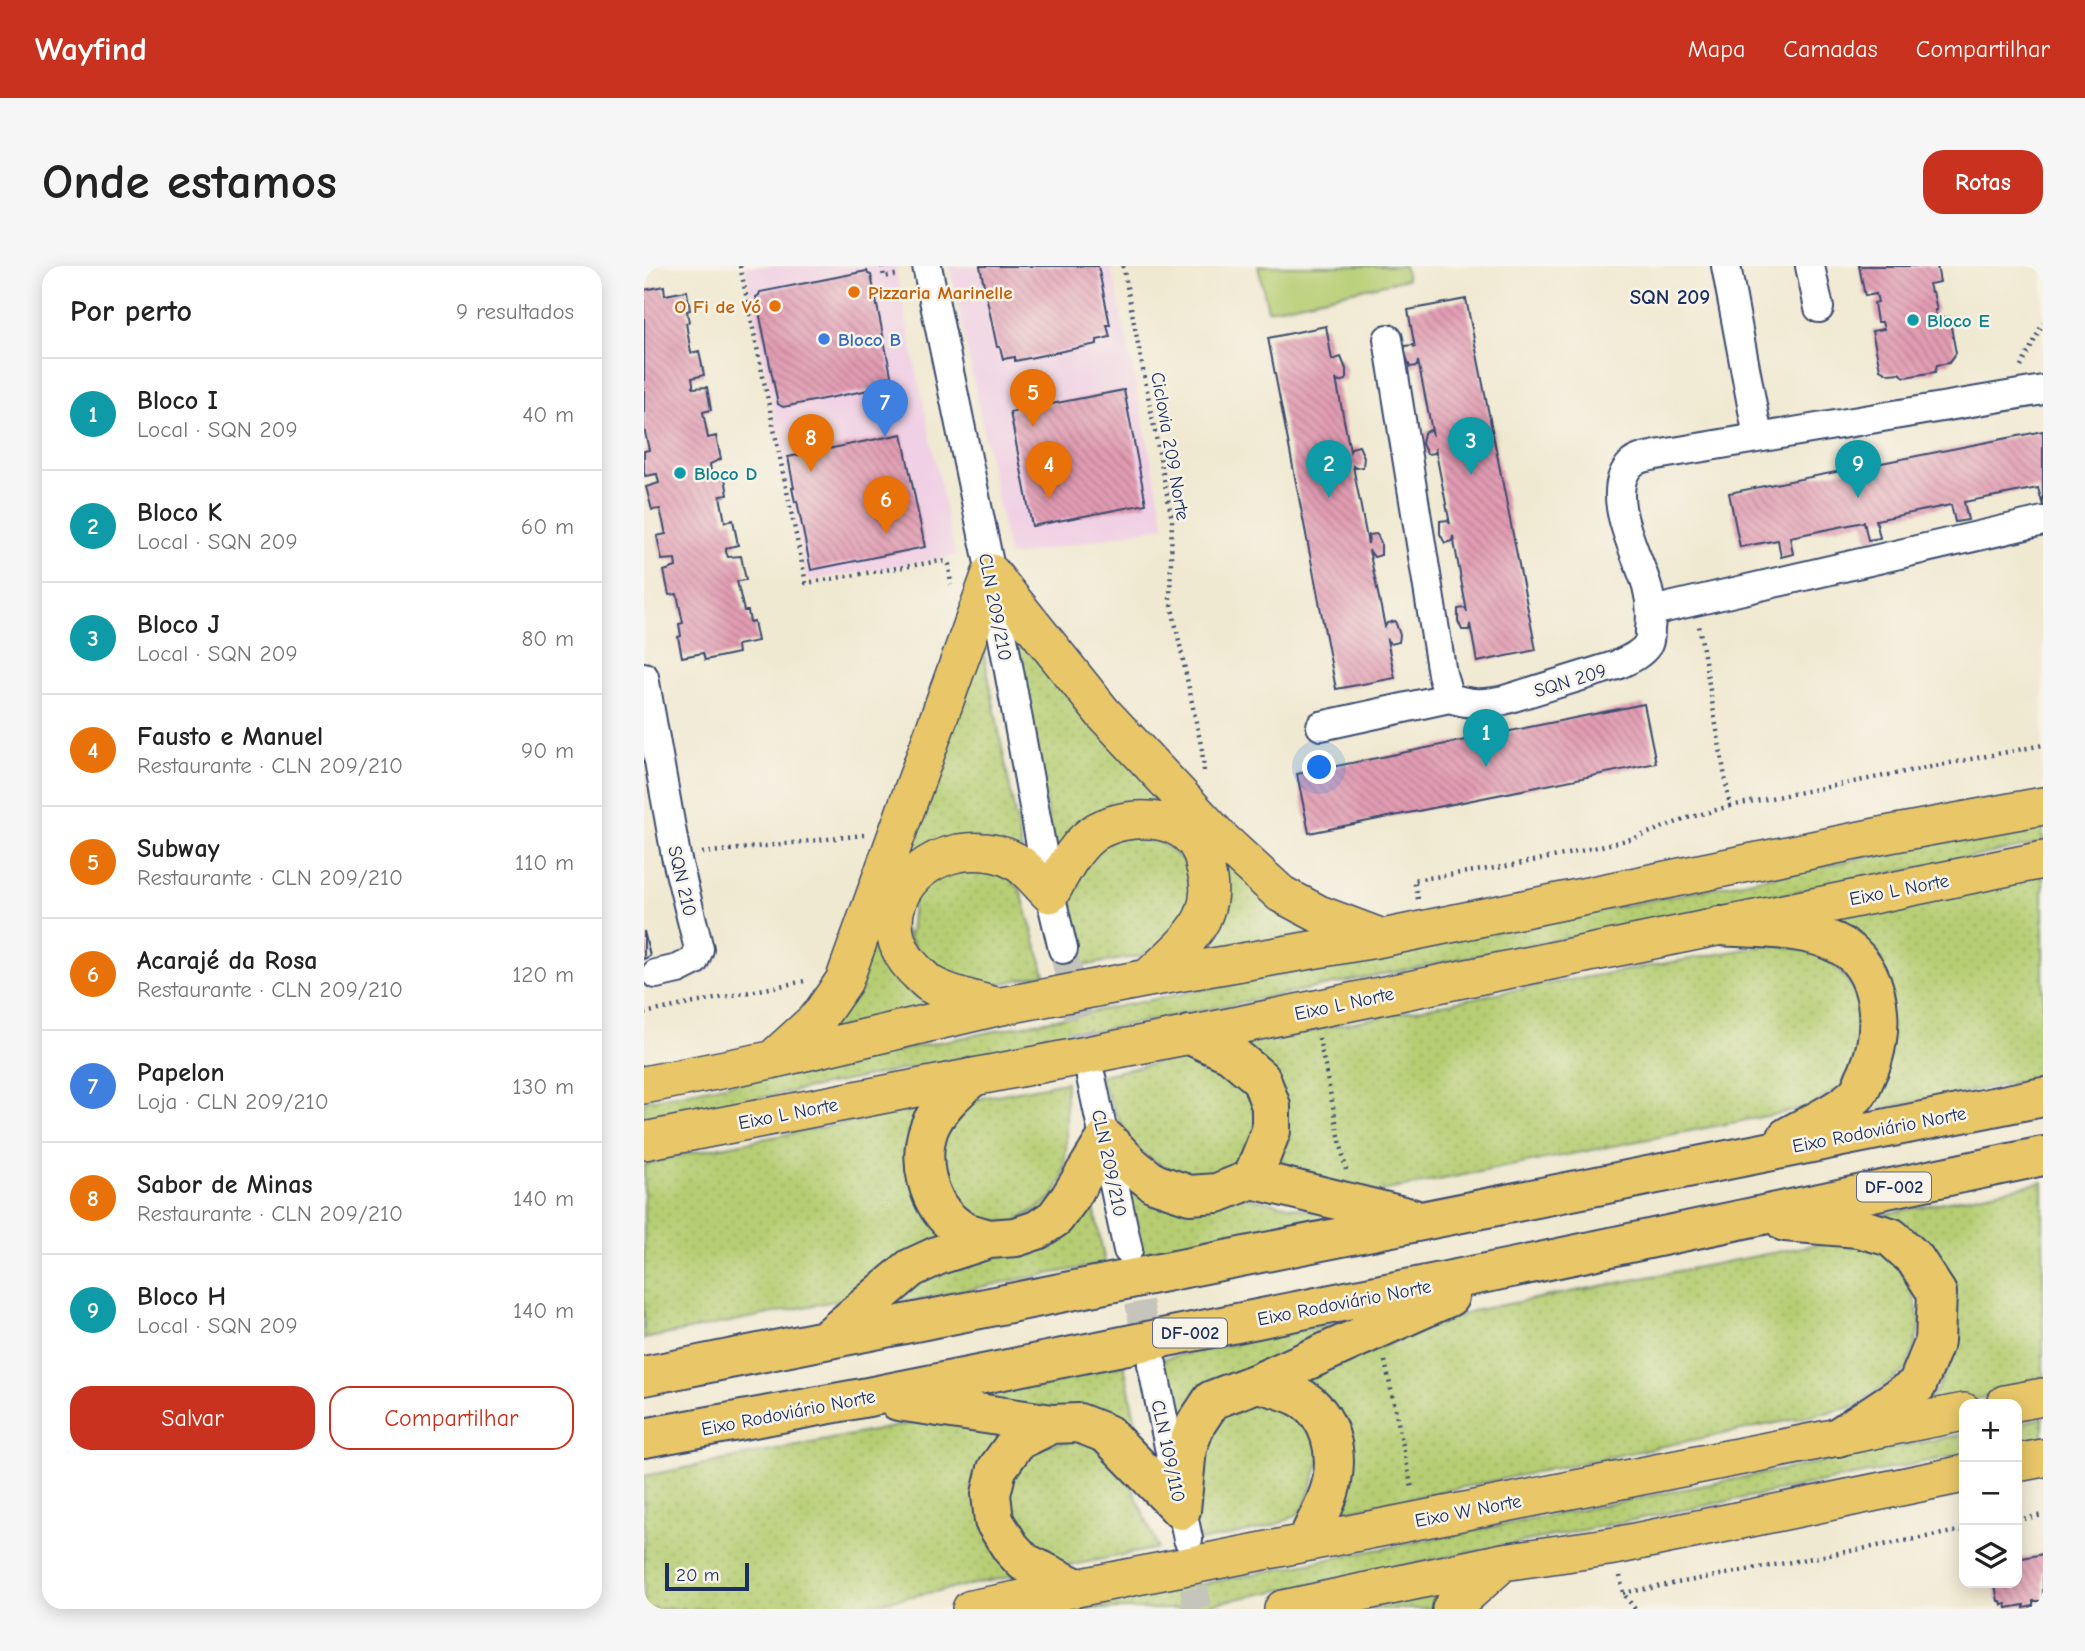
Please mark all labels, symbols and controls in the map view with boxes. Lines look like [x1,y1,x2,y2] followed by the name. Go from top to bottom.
[35,30,147,68] text: Wayfind
[1688,35,1745,63] text: Mapa
[1783,35,1878,63] text: Camadas
[1916,35,2050,63] text: Compartilhar
[1923,150,2043,214] button: Rotas
[42,154,337,210] text: Onde estamos
[868,282,1013,304] place label: Pizzaria Marinelle
[846,284,862,300] marker: Pizzaria Marinelle
[1630,285,1710,309] district label: SQN 209
[70,294,192,329] text: Por perto
[674,296,761,318] place label: O Fi de Vó
[456,298,574,325] text: 9 resultados
[767,298,783,314] marker: O Fi de Vó
[1927,310,1990,332] place label: Bloco E
[1905,312,1921,328] marker: Bloco E
[838,329,901,351] place label: Bloco B
[816,331,832,347] marker: Bloco B
[1010,369,1056,427] pin: 5
[1146,370,1194,522] street label: Ciclovia 209 Norte
[862,379,908,437] pin: 7
[137,386,218,416] text: Bloco I
[88,401,98,428] text: 1
[522,401,574,428] text: 40 m
[788,414,834,472] pin: 8
[137,416,298,443] text: Local · SQN 209
[1448,417,1494,475] pin: 3
[1306,440,1352,498] pin: 2
[1835,440,1881,498] pin: 9
[1026,441,1072,499] pin: 4
[694,463,757,485] place label: Bloco D
[672,465,688,481] marker: Bloco D
[863,476,909,534] pin: 6
[137,498,222,528] text: Bloco K
[87,513,99,540] text: 2
[521,513,574,540] text: 60 m
[137,528,298,555] text: Local · SQN 209
[974,552,1016,663] street label: CLN 209/210
[137,610,220,640] text: Bloco J
[87,625,99,652] text: 3
[521,625,574,652] text: 80 m
[137,640,298,667] text: Local · SQN 209
[1532,660,1609,702] street label: SQN 209
[1463,709,1509,767] pin: 1
[137,722,323,752] text: Fausto e Manuel
[88,737,98,764] text: 4
[521,737,574,764] text: 90 m
[1302,750,1336,784] your location
[137,752,403,779] text: Restaurante · CLN 209/210
[137,834,220,864] text: Subway
[663,844,701,919] street label: SQN 210
[87,849,99,876] text: 5
[515,849,574,876] text: 110 m
[137,864,403,891] text: Restaurante · CLN 209/210
[1847,870,1951,910] street label: Eixo L Norte
[137,946,317,976] text: Acarajé da Rosa
[87,961,99,988] text: 6
[512,961,574,988] text: 120 m
[137,976,403,1003] text: Restaurante · CLN 209/210
[1292,983,1396,1025] street label: Eixo L Norte
[137,1058,225,1088] text: Papelon
[88,1073,98,1100] text: 7
[513,1073,574,1100] text: 130 m
[137,1088,329,1115] text: Loja · CLN 209/210
[736,1094,840,1134] street label: Eixo L Norte
[1790,1102,1968,1158] street label: Eixo Rodoviário Norte
[1087,1108,1131,1219] street label: CLN 209/210
[137,1170,312,1200] text: Sabor de Minas
[1857,1172,1931,1202] road number: DF-002
[87,1185,99,1212] text: 8
[513,1185,574,1212] text: 140 m
[137,1200,403,1227] text: Restaurante · CLN 209/210
[1255,1275,1433,1331] street label: Eixo Rodoviário Norte
[137,1282,226,1312] text: Bloco H
[87,1297,99,1324] text: 9
[513,1297,574,1324] text: 140 m
[137,1312,298,1339] text: Local · SQN 209
[1153,1318,1227,1348] road number: DF-002
[699,1385,877,1441] street label: Eixo Rodoviário Norte
[70,1386,315,1450] button: Salvar
[329,1386,574,1450] button: Compartilhar
[1146,1398,1190,1504] street label: CLN 109/110
[1959,1399,2022,1588] map controls
[1959,1399,2022,1462] button: +
[1959,1462,2022,1525] button: −
[1413,1490,1523,1532] street label: Eixo W Norte
[1959,1525,2022,1588] button: layers
[665,1560,749,1592] scale bar
[676,1564,720,1586] text: 20 m

